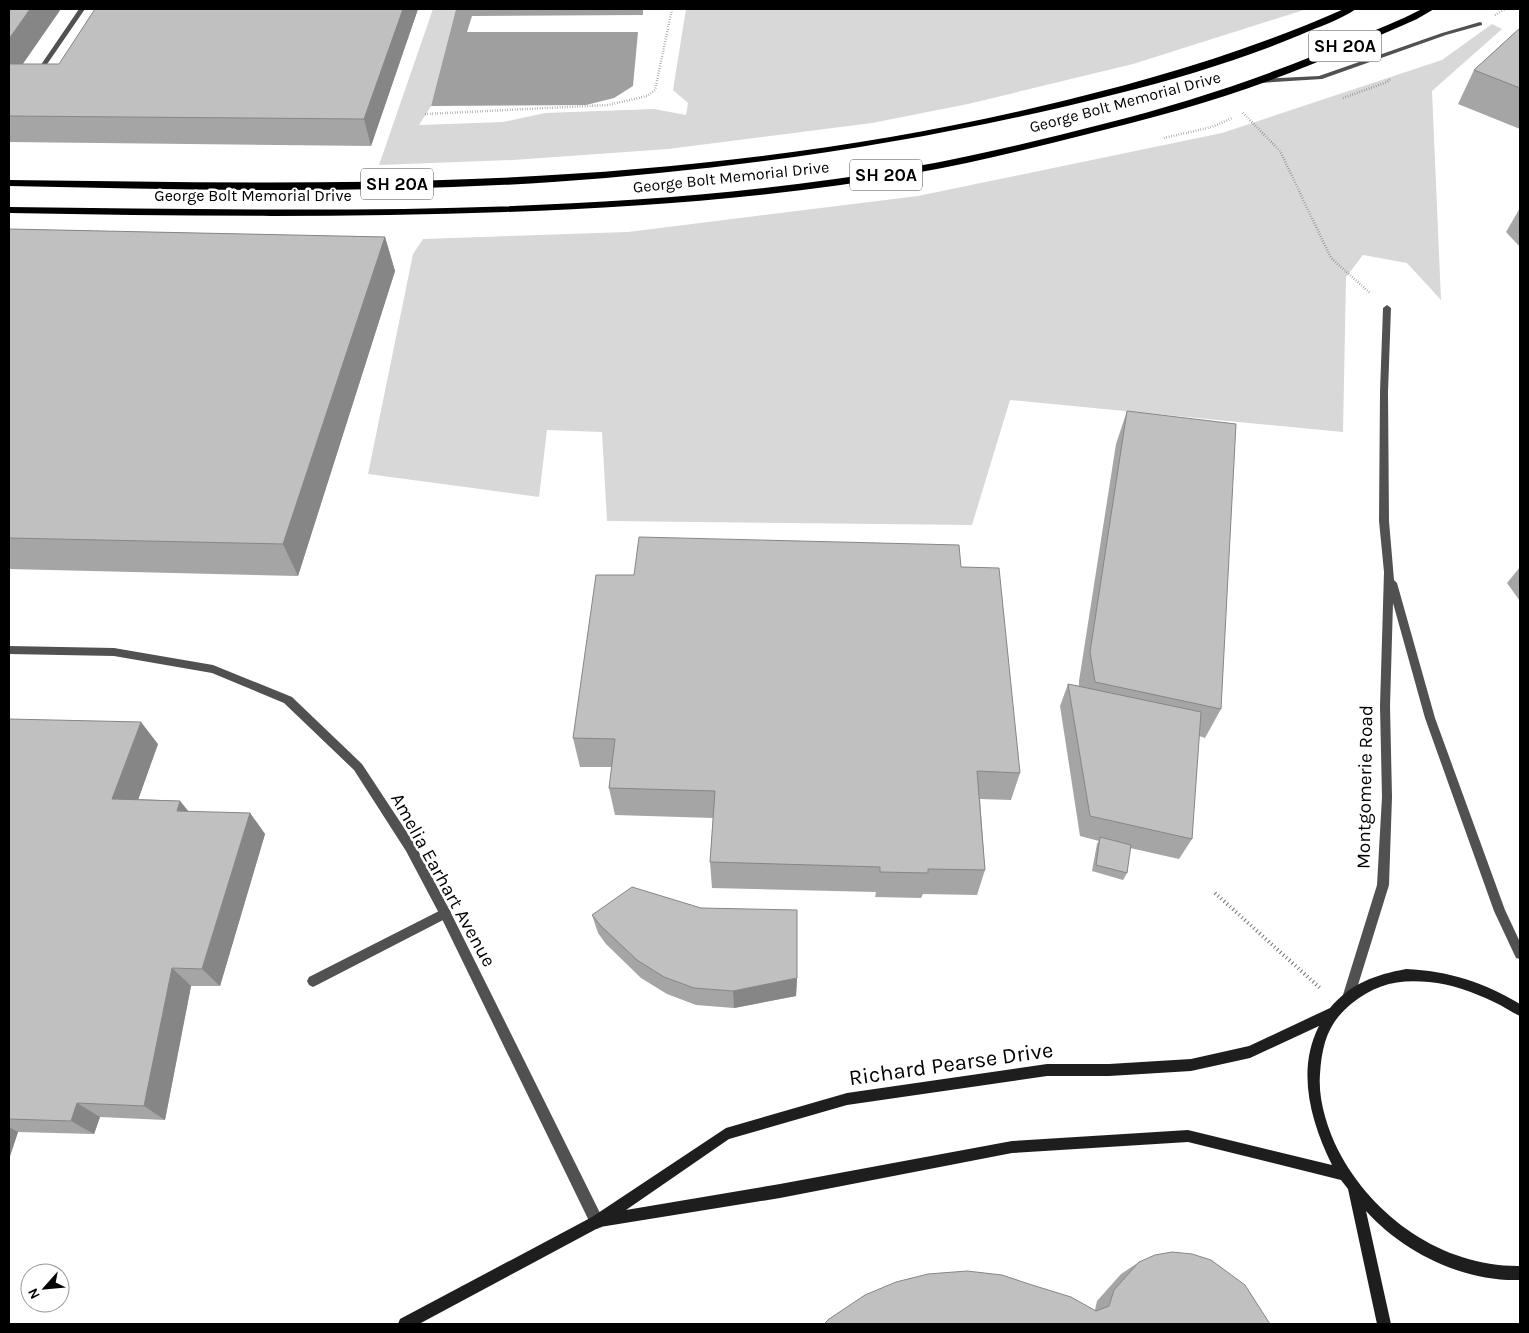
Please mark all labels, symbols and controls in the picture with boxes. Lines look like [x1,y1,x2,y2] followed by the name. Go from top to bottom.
[1309,30,1381,61] road number: SH 20A
[1027,67,1223,137] street label: George Bolt Memorial Drive
[632,157,830,197] street label: George Bolt Memorial Drive
[850,160,922,190] road number: SH 20A
[361,168,433,200] road number: SH 20A
[154,186,352,205] street label: George Bolt Memorial Drive
[1353,705,1377,869] street label: Montgomerie Road
[386,789,500,971] street label: Amelia Earhart Avenue
[847,1037,1055,1091] street label: Richard Pearse Drive
[20,1263,70,1313] north arrow
[24,1285,44,1302] text: N

